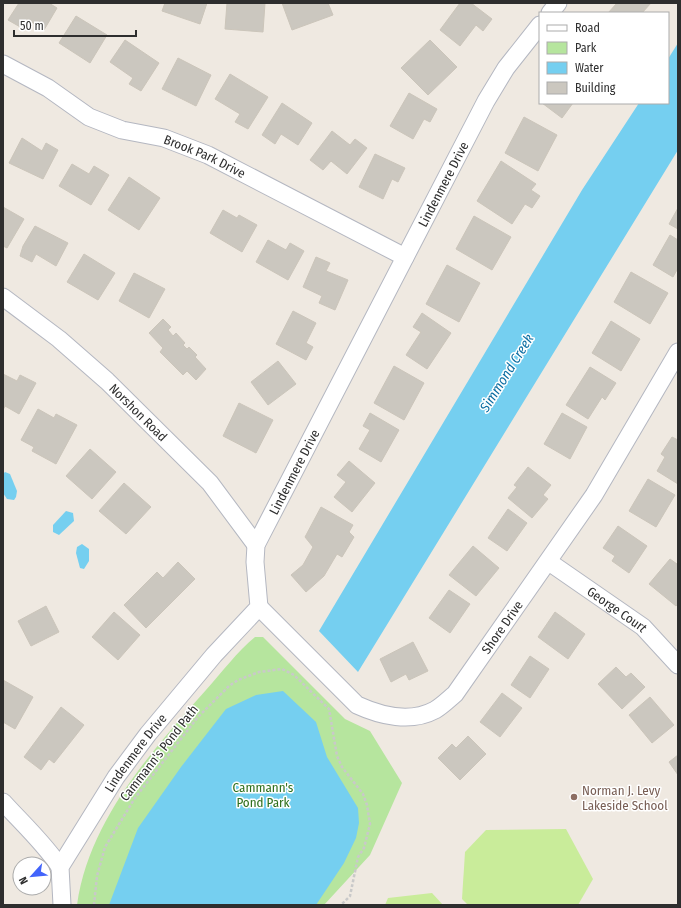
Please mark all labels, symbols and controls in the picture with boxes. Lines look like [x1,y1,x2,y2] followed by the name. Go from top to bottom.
[14,12,136,38] scale bar
[539,12,669,104] legend
[20,19,44,33] text: 50 m
[575,21,600,35] text: Road
[575,41,597,55] text: Park
[575,61,604,75] text: Water
[575,81,616,95] text: Building
[162,131,248,181] street label: Brook Park Drive
[415,139,471,229] street label: Lindenmere Drive
[476,331,538,416] water label: Simmond Creek
[106,380,170,444] street label: Norshon Road
[266,427,322,517] street label: Lindenmere Drive
[584,583,651,635] street label: George Court
[478,597,526,656] street label: Shore Drive
[117,702,201,804] street label: Cammann's Pond Path
[101,711,169,795] street label: Lindenmere Drive
[233,780,294,810] park label: Cammann's Pond Park
[582,783,668,813] place label: Norman J. Levy Lakeside School
[569,792,579,802] marker: Norman J. Levy Lakeside School
[12,856,52,896] north arrow
[16,874,31,886] text: N

